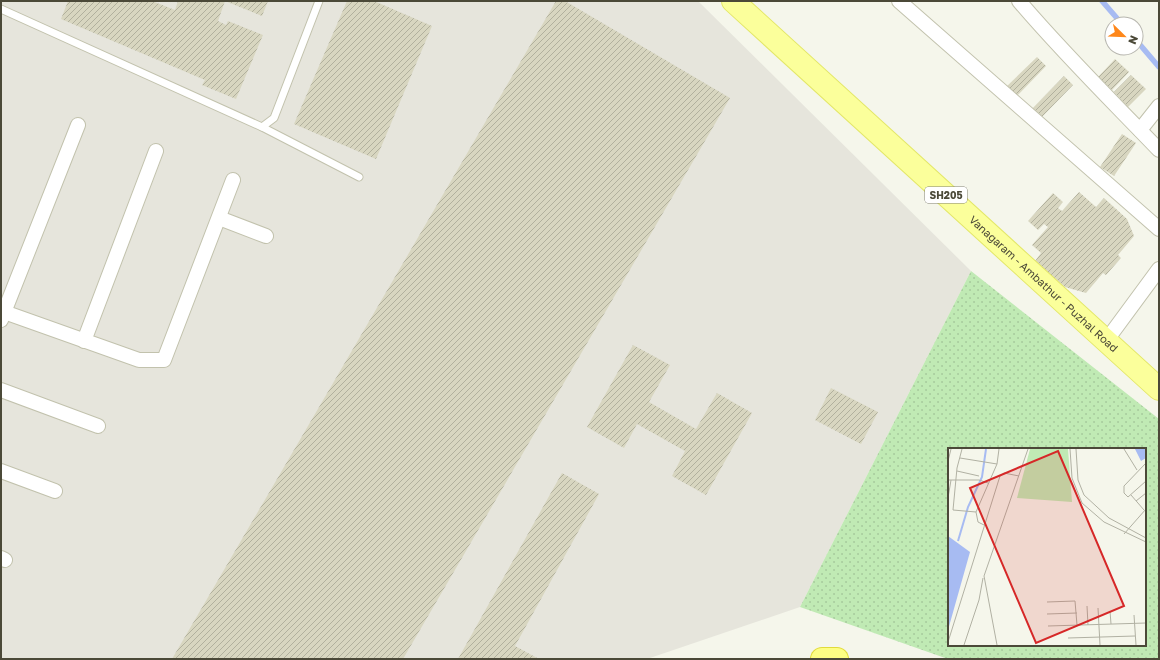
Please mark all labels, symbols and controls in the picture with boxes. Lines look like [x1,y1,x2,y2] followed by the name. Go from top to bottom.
[1104,16,1144,56] north arrow
[1126,34,1141,46] text: N
[925,187,967,203] road number: SH205
[967,213,1121,354] street label: Vanagaram - Ambathur - Puzhal Road
[948,448,1146,646] inset map

